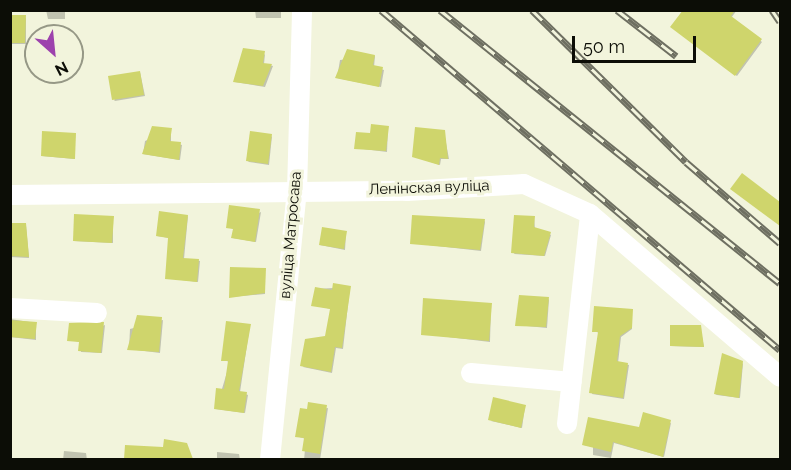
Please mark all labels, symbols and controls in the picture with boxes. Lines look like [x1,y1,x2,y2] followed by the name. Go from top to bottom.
[24,24,84,84] north arrow
[575,24,700,62] scale bar
[583,36,625,57] text: 50 m
[52,57,71,80] text: N
[276,171,306,299] street label: вуліца Матросава
[368,177,490,199] street label: Ленінская вуліца

